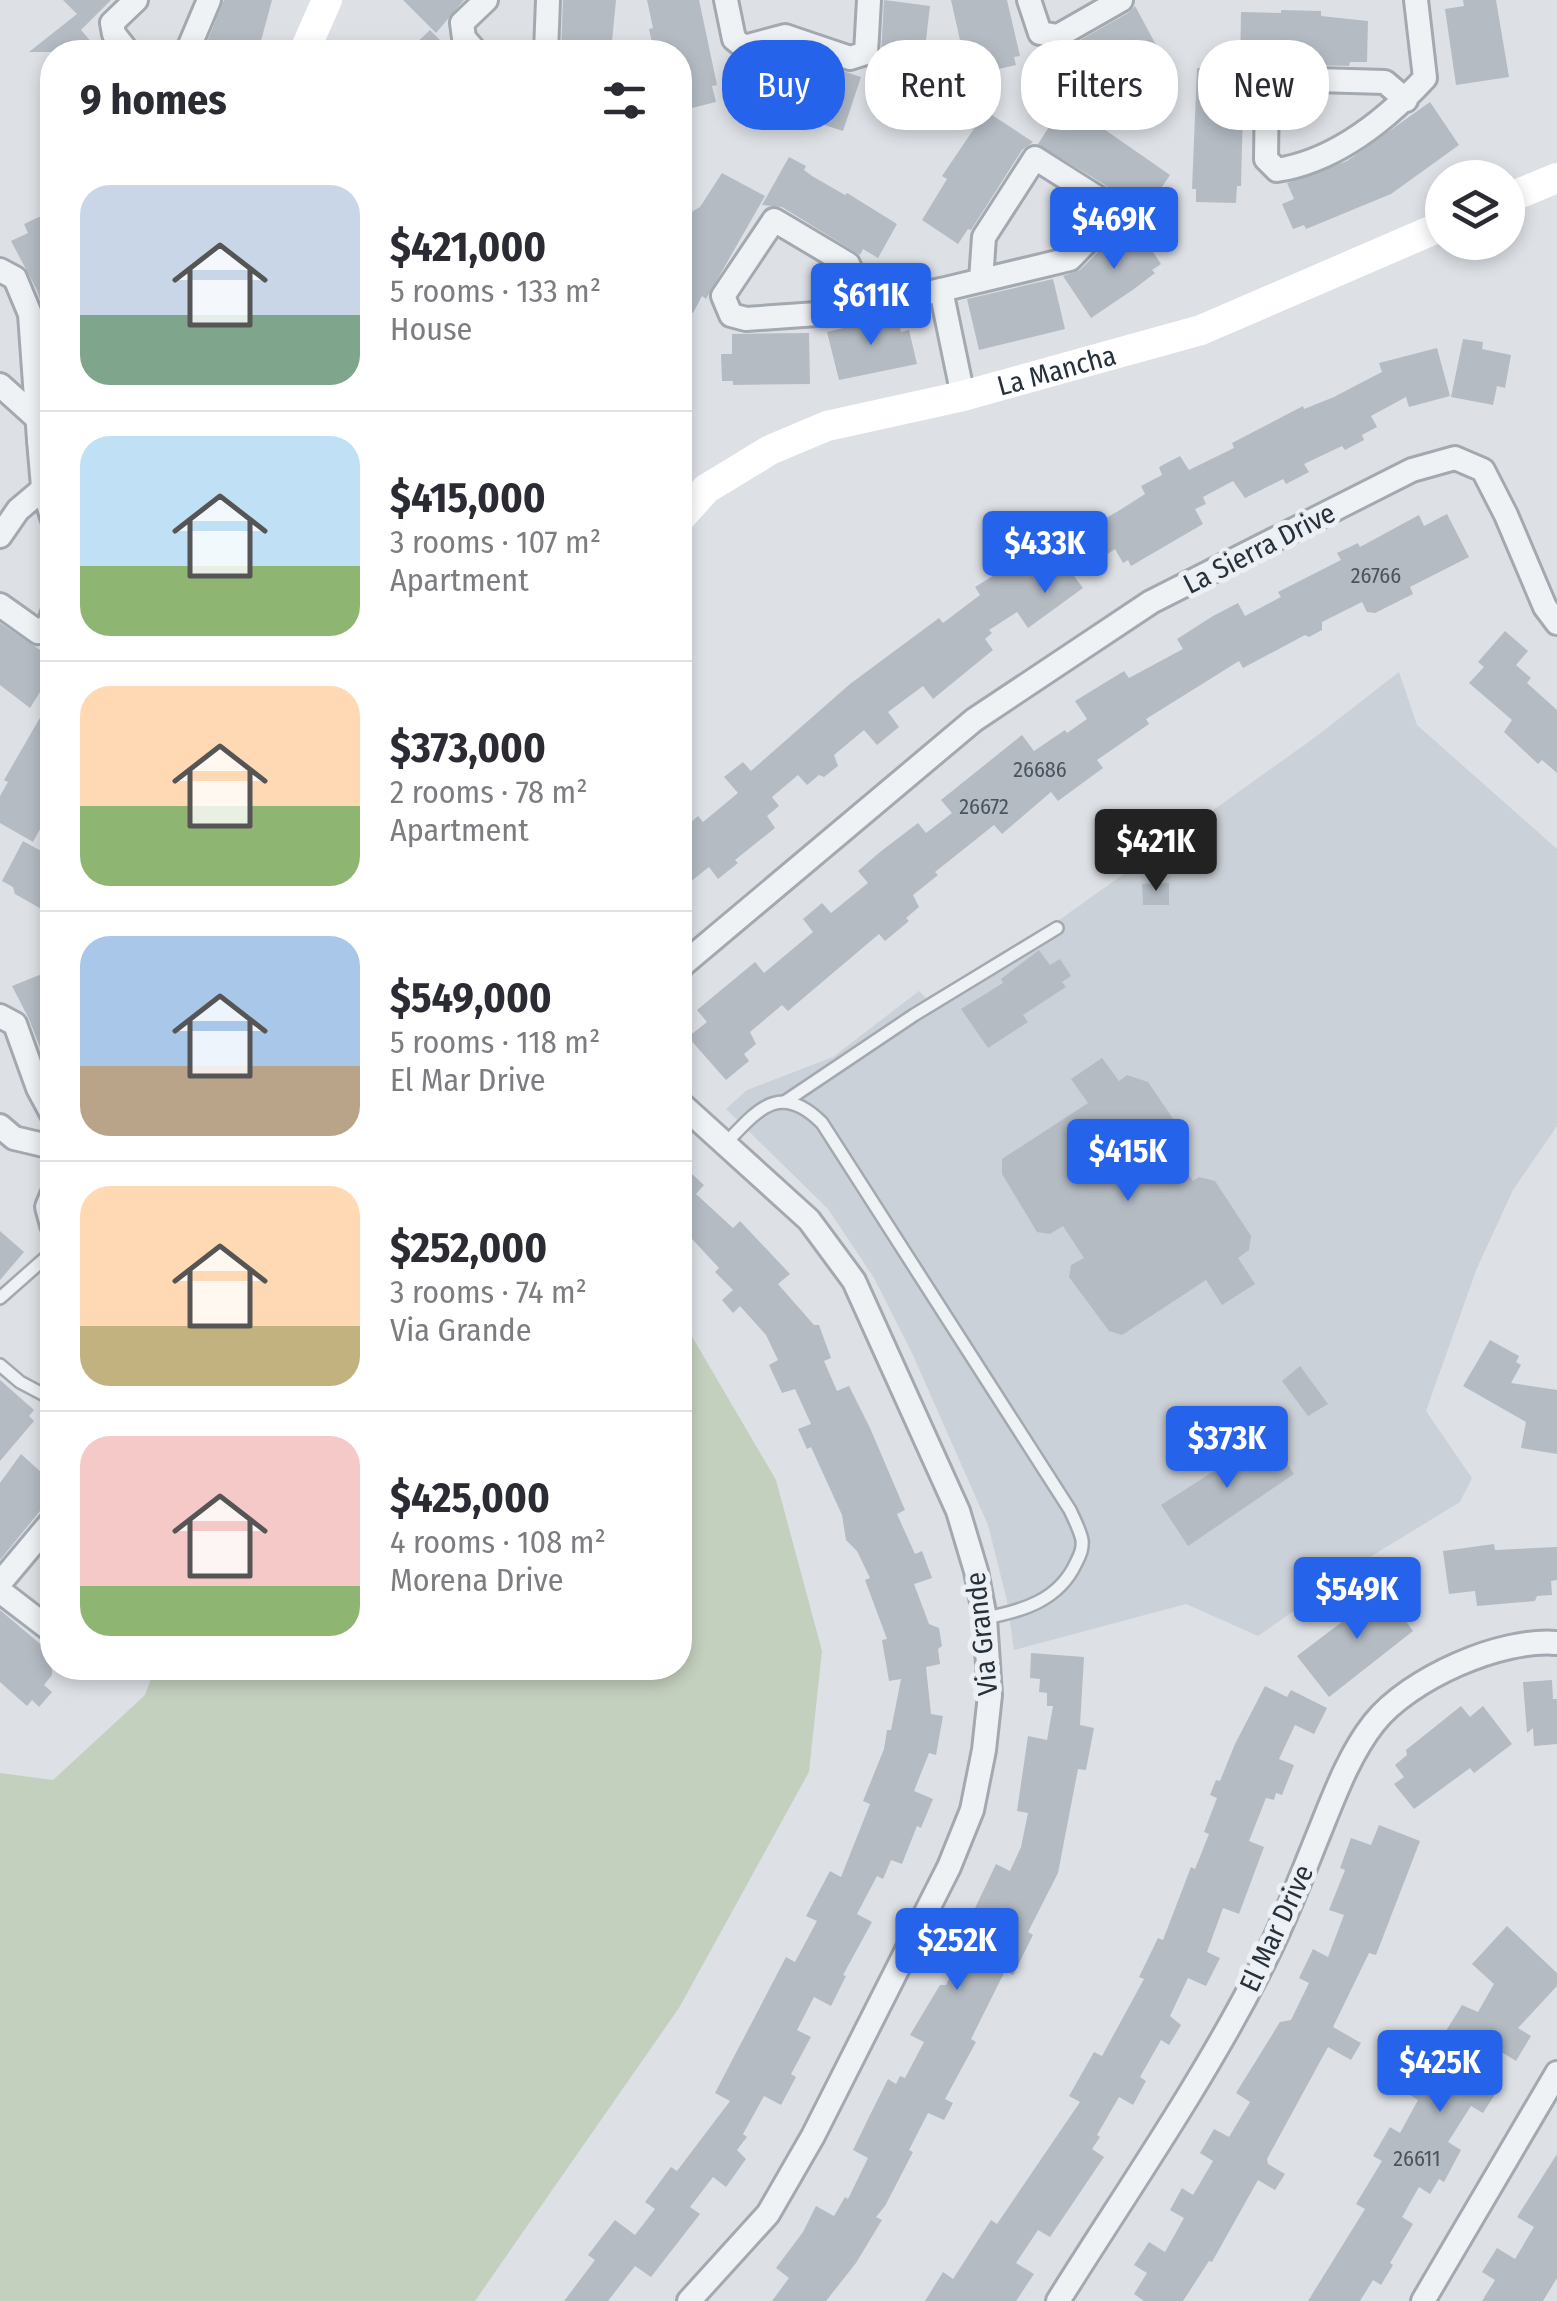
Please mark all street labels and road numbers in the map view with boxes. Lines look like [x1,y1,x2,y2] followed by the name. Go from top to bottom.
[994,338,1120,403] street label: La Mancha
[1178,496,1340,601] street label: La Sierra Drive
[959,1571,1004,1697] street label: Via Grande
[1233,1860,1320,1997] street label: El Mar Drive

